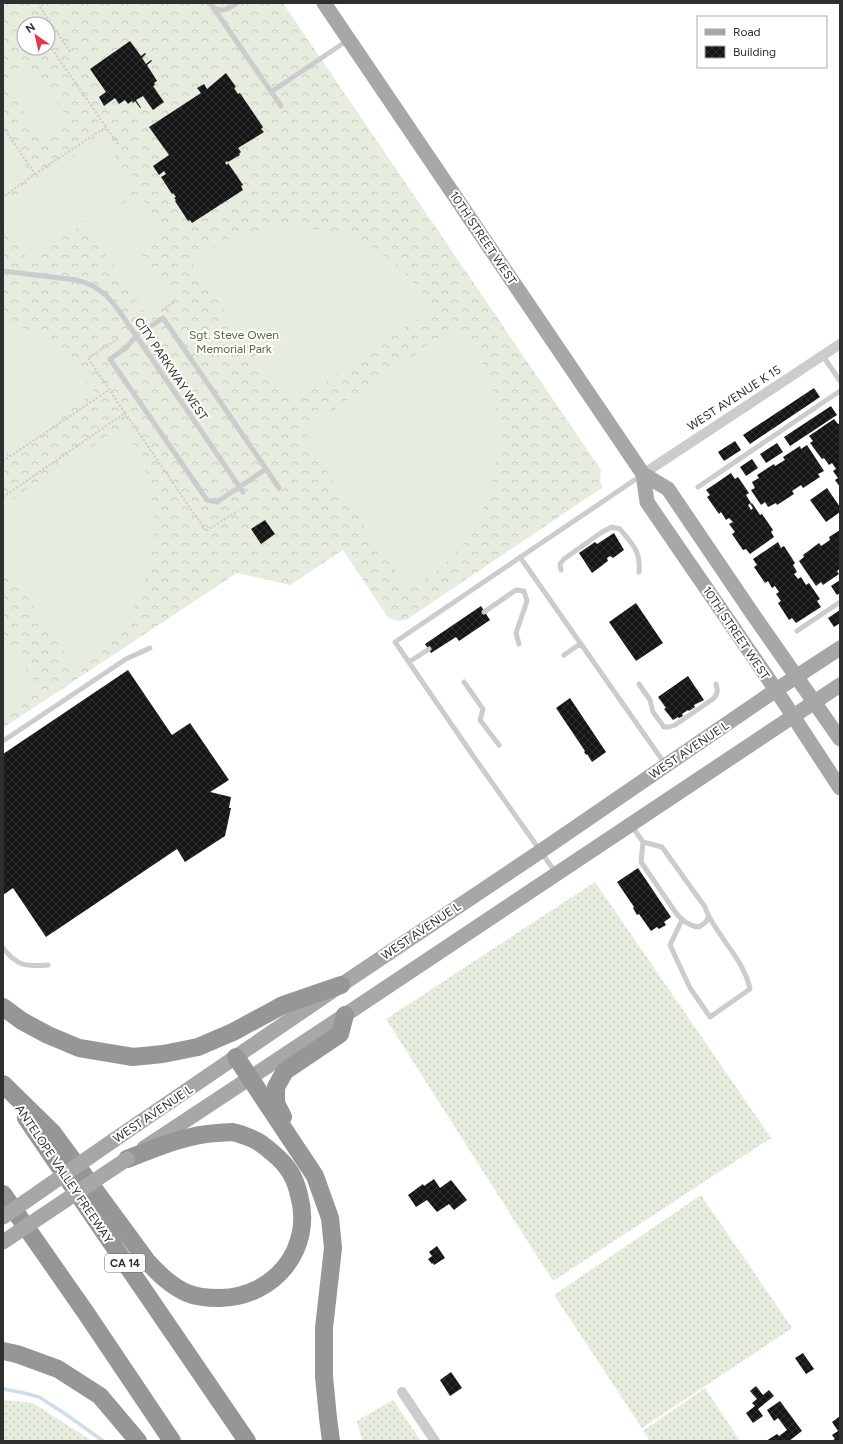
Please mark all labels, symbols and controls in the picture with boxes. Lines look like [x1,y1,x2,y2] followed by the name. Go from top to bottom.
[16,16,56,56] north arrow
[697,16,827,68] legend
[24,20,38,36] text: N
[733,25,761,39] text: Road
[733,45,776,59] text: Building
[447,189,520,287] street label: 10TH STREET WEST
[131,315,211,423] street label: CITY PARKWAY WEST
[189,328,279,356] park label: Sgt. Steve Owen Memorial Park
[685,363,783,433] street label: WEST AVENUE K 15
[700,584,773,682] street label: 10TH STREET WEST
[647,718,732,782] street label: WEST AVENUE L
[379,899,464,963] street label: WEST AVENUE L
[111,1082,196,1146] street label: WEST AVENUE L
[12,1102,116,1246] street label: ANTELOPE VALLEY FREEWAY
[105,1254,145,1272] road number: CA 14

